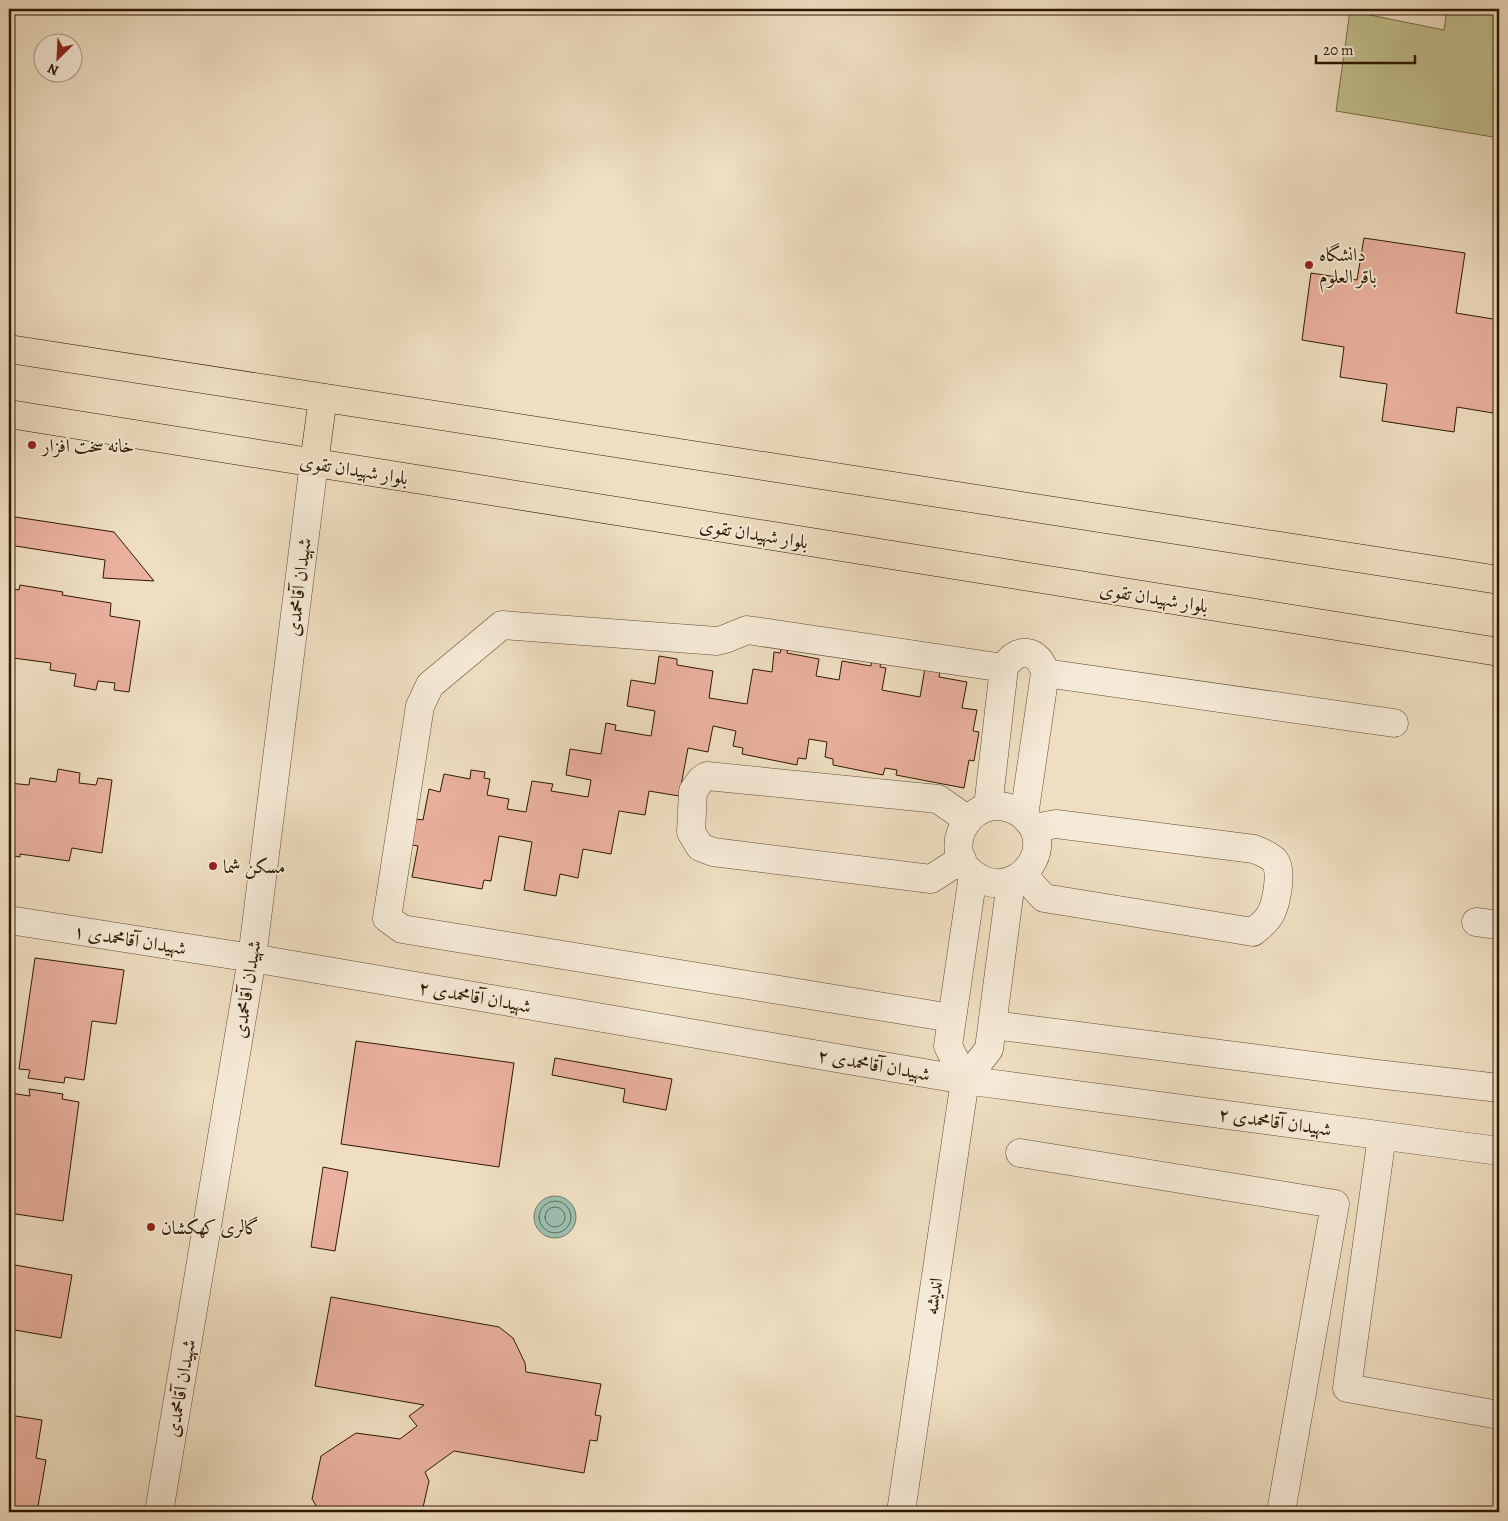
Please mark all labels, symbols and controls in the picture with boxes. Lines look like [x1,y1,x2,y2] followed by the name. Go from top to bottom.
[32,32,82,82] north arrow
[1316,32,1414,64] scale bar
[1323,40,1354,60] text: 20 m
[44,59,61,80] text: N
[1319,242,1377,293] place label: دانشگاه باقر العلوم
[1303,259,1315,271] marker: دانشگاه باقر العلوم
[40,433,134,459] place label: خانه سخت افزار
[26,439,38,451] marker: خانه سخت افزار
[298,449,410,491] street label: بلوار شهیدان تقوی
[698,513,810,555] street label: بلوار شهیدان تقوی
[280,536,318,638] street label: شهیدان آقامحمدی
[1098,577,1210,619] street label: بلوار شهیدان تقوی
[223,854,285,880] place label: مسکن شما
[207,860,219,872] marker: مسکن شما
[72,918,188,962] street label: شهیدان آقامحمدی ۱
[226,938,268,1040] street label: شهیدان آقامحمدی
[416,974,533,1020] street label: شهیدان آقامحمدی ۲
[815,1042,932,1088] street label: شهیدان آقامحمدی ۲
[1217,1101,1333,1143] street label: شهیدان آقامحمدی ۲
[161,1215,259,1241] place label: گالری کهکشان
[145,1221,157,1233] marker: گالری کهکشان
[919,1276,949,1316] street label: انديشه
[160,1337,202,1439] street label: شهیدان آقامحمدی

